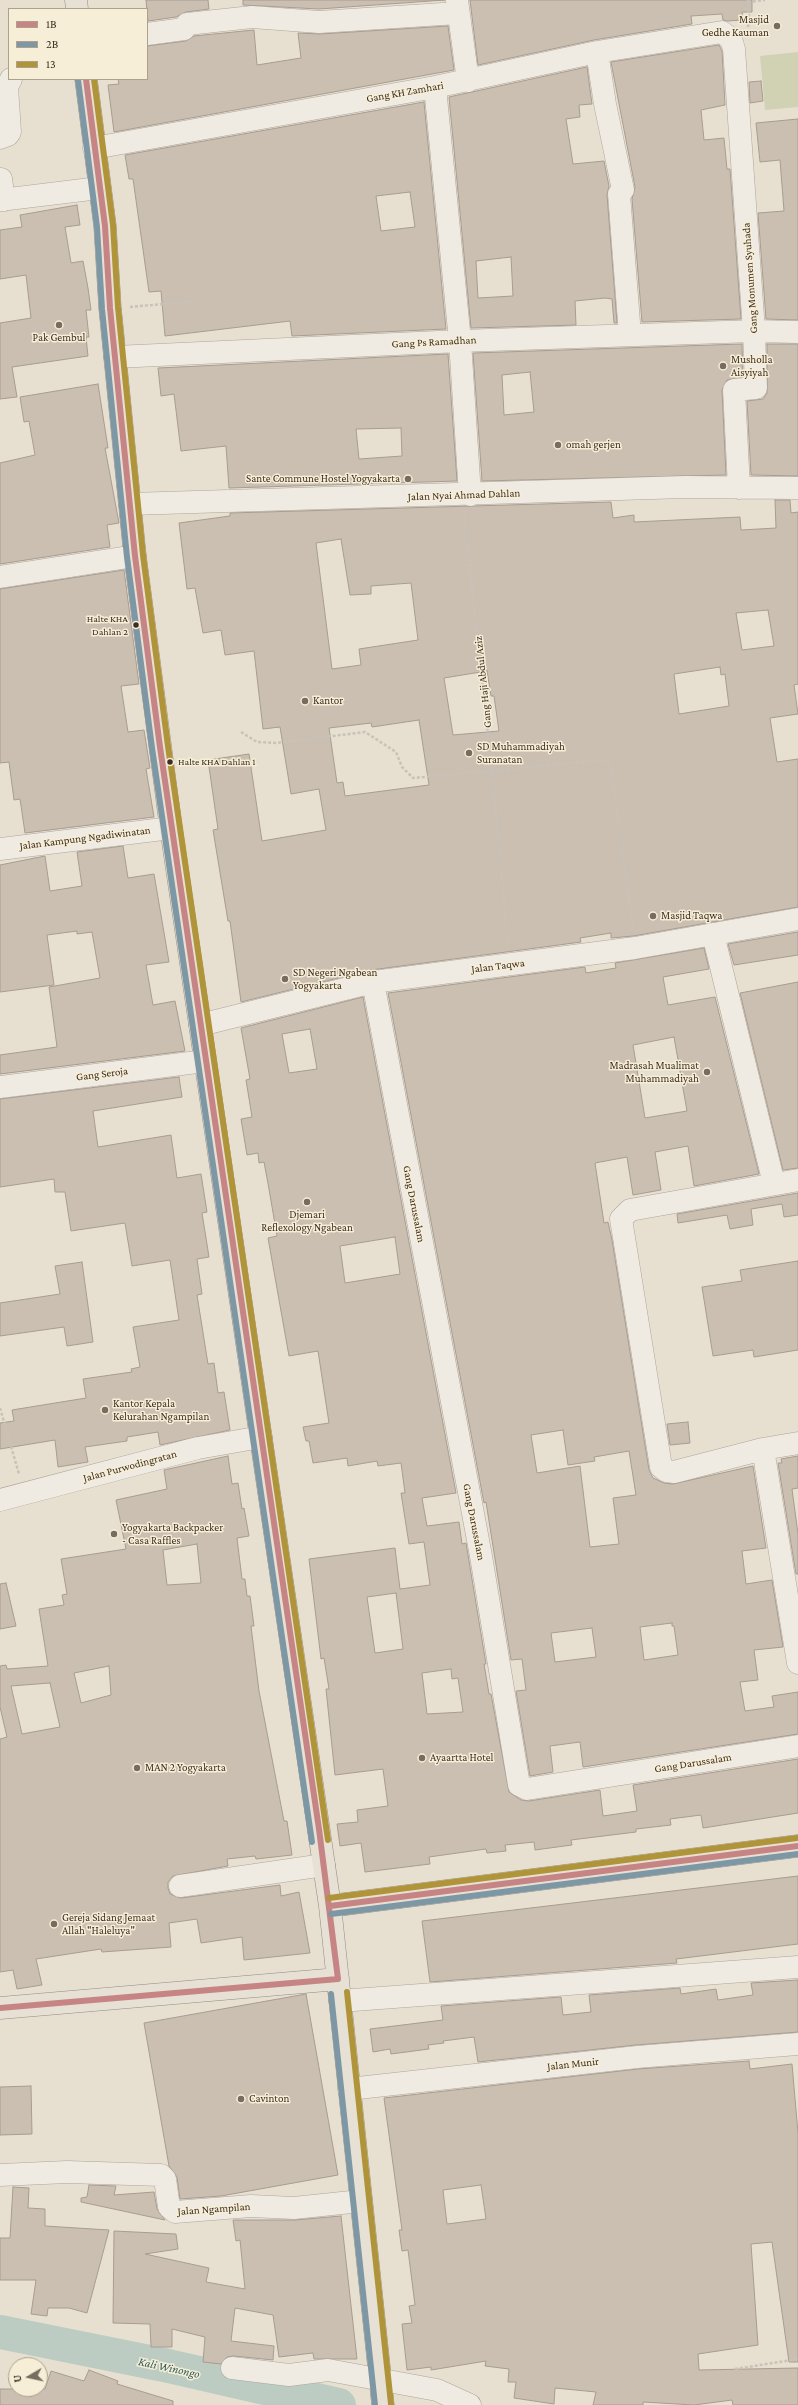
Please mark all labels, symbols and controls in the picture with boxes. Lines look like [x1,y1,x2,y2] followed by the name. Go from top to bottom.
[8,8,148,80] legend
[702,13,769,39] place label: Masjid Gedhe Kauman
[46,17,57,31] text: 1B
[772,21,782,31] marker: Masjid Gedhe Kauman
[46,37,58,51] text: 2B
[46,57,56,71] text: 13
[365,79,445,105] street label: Gang KH Zamhari
[740,222,760,334] street label: Gang Monumen Syuhada
[54,320,64,330] marker: Pak Gembul
[33,331,85,345] place label: Pak Gembul
[391,333,477,351] street label: Gang Ps Ramadhan
[731,353,773,379] place label: Musholla Aisyiyah
[718,361,728,371] marker: Musholla Aisyiyah
[566,438,621,452] place label: omah gerjen
[553,440,563,450] marker: omah gerjen
[246,472,400,486] place label: Sante Commune Hostel Yogyakarta
[403,474,413,484] marker: Sante Commune Hostel Yogyakarta
[408,486,520,504] street label: Jalan Nyai Ahmad Dahlan
[87,613,128,636] place label: Halte KHA Dahlan 2
[131,620,141,630] marker: Halte KHA Dahlan 2
[472,635,494,729] street label: Gang Haji Abdul Aziz
[313,694,343,708] place label: Kantor
[300,696,310,706] marker: Kantor
[477,740,565,766] place label: SD Muhammadiyah Suranatan
[464,748,474,758] marker: SD Muhammadiyah Suranatan
[178,756,256,768] place label: Halte KHA Dahlan 1
[165,757,175,767] marker: Halte KHA Dahlan 1
[19,823,151,853] street label: Jalan Kampung Ngadiwinatan
[661,909,722,923] place label: Masjid Taqwa
[648,911,658,921] marker: Masjid Taqwa
[471,956,525,976] street label: Jalan Taqwa
[293,966,377,992] place label: SD Negeri Ngabean Yogyakarta
[280,974,290,984] marker: SD Negeri Ngabean Yogyakarta
[609,1059,699,1085] place label: Madrasah Mualimat Muhammadiyah
[75,1064,129,1084] street label: Gang Seroja
[702,1067,712,1077] marker: Madrasah Mualimat Muhammadiyah
[400,1164,428,1244] street label: Gang Darussalam
[302,1197,312,1207] marker: Djemari Reflexology Ngabean
[261,1208,353,1234] place label: Djemari Reflexology Ngabean
[113,1397,209,1423] place label: Kantor Kepala Kelurahan Ngampilan
[100,1405,110,1415] marker: Kantor Kepala Kelurahan Ngampilan
[82,1447,178,1485] street label: Jalan Purwodingratan
[460,1482,488,1562] street label: Gang Darussalam
[122,1521,223,1547] place label: Yogyakarta Backpacker - Casa Raffles
[109,1529,119,1539] marker: Yogyakarta Backpacker - Casa Raffles
[653,1750,733,1776] street label: Gang Darussalam
[430,1751,493,1765] place label: Ayaartta Hotel
[417,1753,427,1763] marker: Ayaartta Hotel
[145,1761,226,1775] place label: MAN 2 Yogyakarta
[132,1763,142,1773] marker: MAN 2 Yogyakarta
[62,1911,155,1937] place label: Gereja Sidang Jemaat Allah "Haleluya"
[49,1919,59,1929] marker: Gereja Sidang Jemaat Allah "Haleluya"
[546,2055,600,2073] street label: Jalan Munir
[249,2092,289,2106] place label: Cavinton
[236,2094,246,2104] marker: Cavinton
[177,2200,251,2218] street label: Jalan Ngampilan
[137,2354,201,2382] water label: Kali Winongo
[8,2357,48,2397] north arrow
[11,2374,24,2383] text: U

